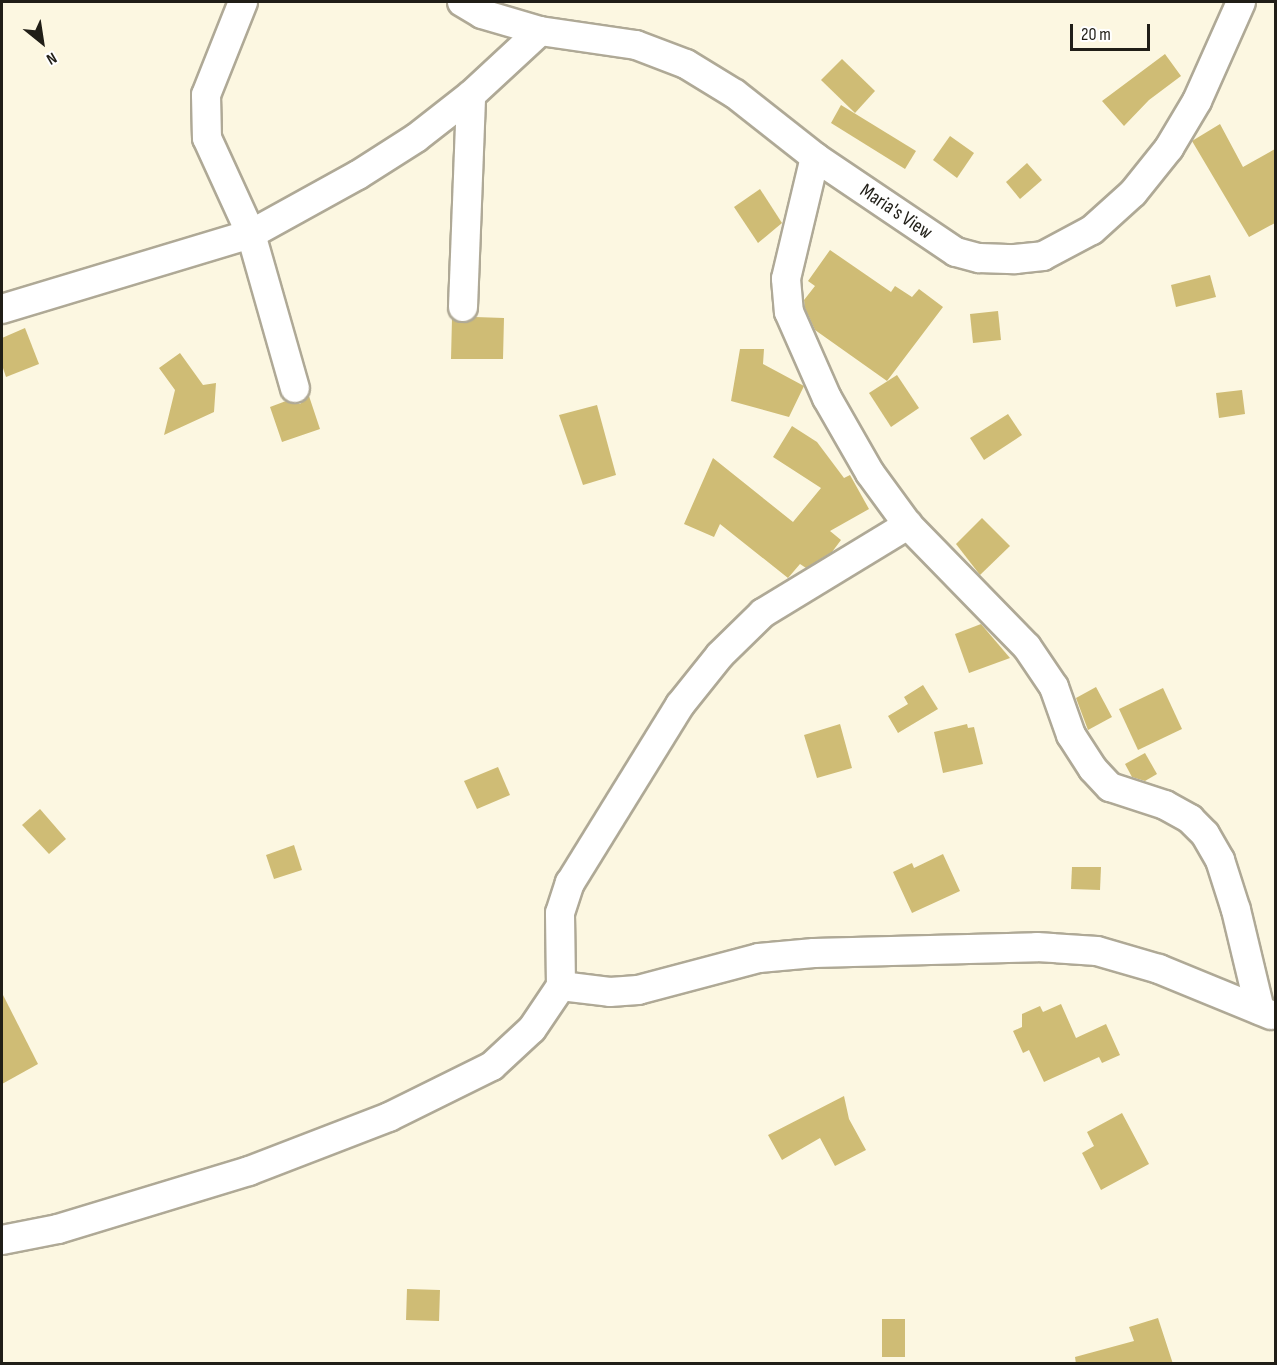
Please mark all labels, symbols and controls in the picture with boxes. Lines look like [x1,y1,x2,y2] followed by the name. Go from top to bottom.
[12,12,72,72] north arrow
[1073,12,1152,50] scale bar
[1081,24,1111,45] text: 20 m
[43,48,60,68] text: N
[855,179,937,245] street label: Maria's View

